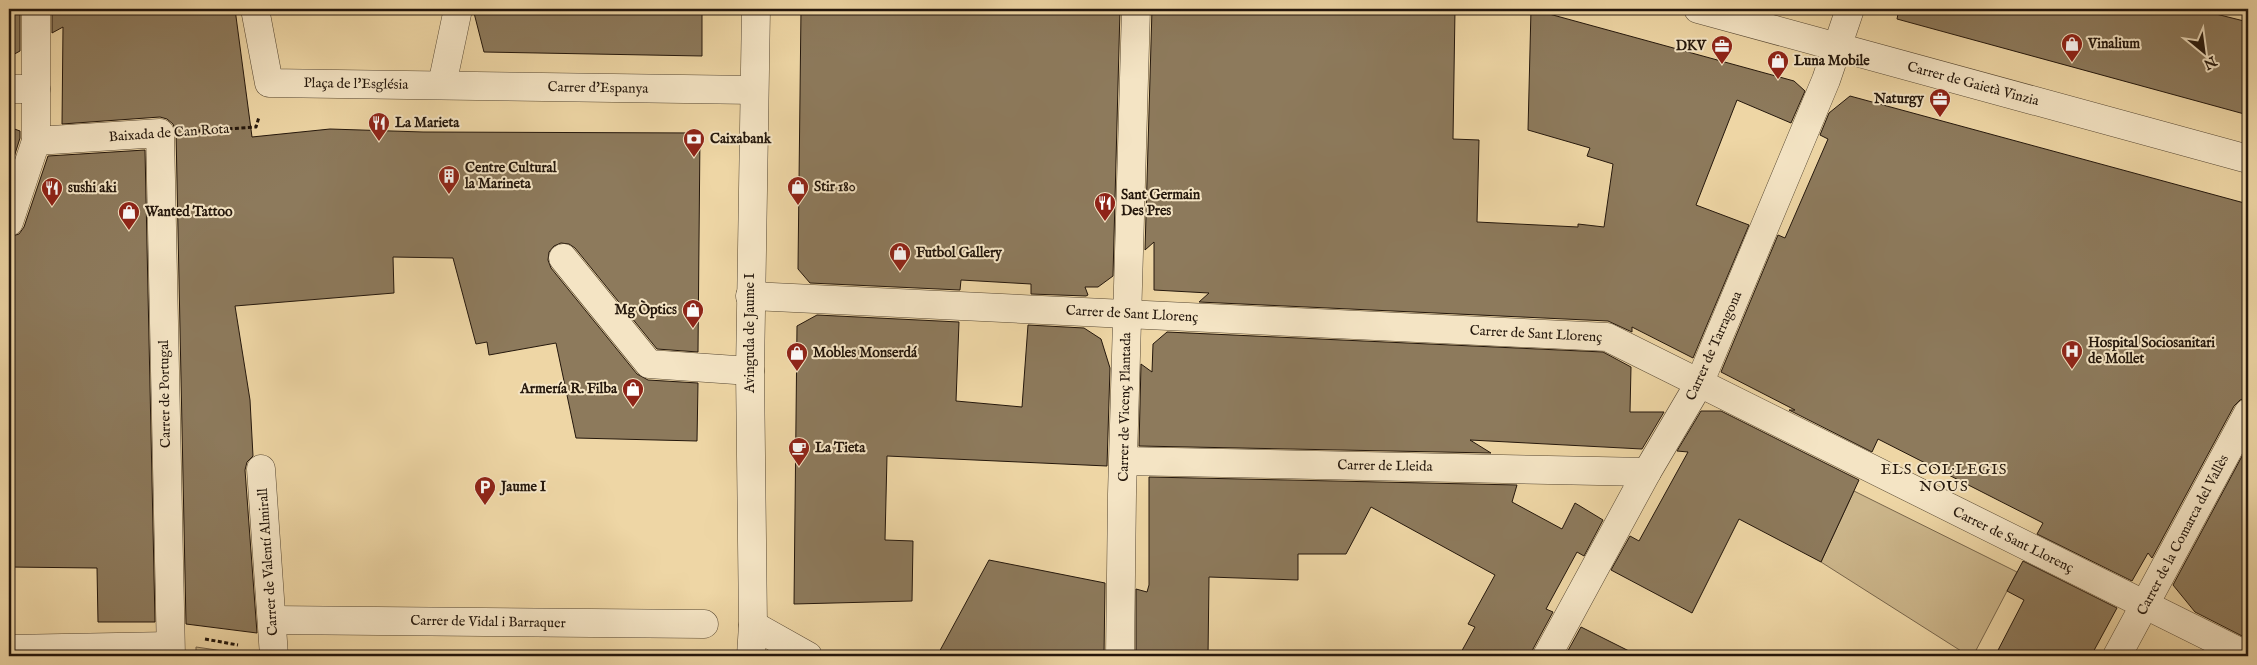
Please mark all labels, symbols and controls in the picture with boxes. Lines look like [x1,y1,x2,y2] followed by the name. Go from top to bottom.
[2180,28,2230,78] north arrow
[2060,32,2084,63] shop icon: Vinalium
[1710,34,1734,65] office icon: DKV
[2087,35,2140,53] place label: Vinalium
[1676,37,1707,55] place label: DKV
[1766,49,1790,80] shop icon: Luna Mobile
[2200,51,2220,73] text: N
[1794,52,1870,70] place label: Luna Mobile
[1905,58,2042,111] street label: Carrer de Gaietà Vinzia
[303,74,410,94] street label: Plaça de l'Església
[548,78,649,98] street label: Carrer d'Espanya
[1928,87,1952,118] office icon: Naturgy
[1873,90,1925,108] place label: Naturgy
[367,111,391,142] restaurant icon: La Marieta
[395,114,460,132] place label: La Marieta
[108,120,231,146] street label: Baixada de Can Rota
[682,127,706,158] bank icon: Caixabank
[710,130,772,148] place label: Caixabank
[464,159,558,193] place label: Centre Cultural la Marineta
[437,164,461,195] building icon: Centre Cultural la Marineta
[786,175,810,206] shop icon: Stir 180
[40,176,64,207] restaurant icon: sushi aki
[814,178,856,196] place label: Stir 180
[68,179,117,197] place label: sushi aki
[1121,186,1201,220] place label: Sant Germain Des Pres
[1093,191,1117,222] restaurant icon: Sant Germain Des Pres
[117,200,141,231] shop icon: Wanted Tattoo
[144,203,233,221] place label: Wanted Tattoo
[888,241,912,272] shop icon: Futbol Gallery
[916,244,1003,262] place label: Futbol Gallery
[741,273,759,394] street label: Avinguda de Jaume I
[1682,288,1747,404] street label: Carrer de Tarragona
[681,298,705,329] shop icon: Mg Òptics
[615,300,677,319] place label: Mg Òptics
[1065,302,1199,326] street label: Carrer de Sant Llorenç
[1469,322,1603,346] street label: Carrer de Sant Llorenç
[1115,331,1135,482] street label: Carrer de Vicenç Plantada
[2088,334,2215,368] place label: Hospital Sociosanitari de Mollet
[2060,339,2084,370] hospital icon: Hospital Sociosanitari de Mollet
[155,340,175,448] street label: Carrer de Portugal
[785,341,809,372] shop icon: Mobles Monserdá
[813,344,918,362] place label: Mobles Monserdá
[621,377,645,408] shop icon: Armería R. Filba
[519,380,618,398] place label: Armería R. Filba
[787,436,811,467] cafe icon: La Tieta
[815,439,866,457] place label: La Tieta
[2133,451,2233,619] street label: Carrer de la Comarca del Vallès
[1337,456,1434,476] street label: Carrer de Lleida
[1881,460,2007,496] district label: ELS COL·LEGIS NOUS
[473,475,497,506] parking icon: Jaume I
[499,478,546,496] place label: Jaume I
[254,487,282,637] street label: Carrer de Valentí Almirall
[1949,503,2077,577] street label: Carrer de Sant Llorenç
[410,612,566,632] street label: Carrer de Vidal i Barraquer

